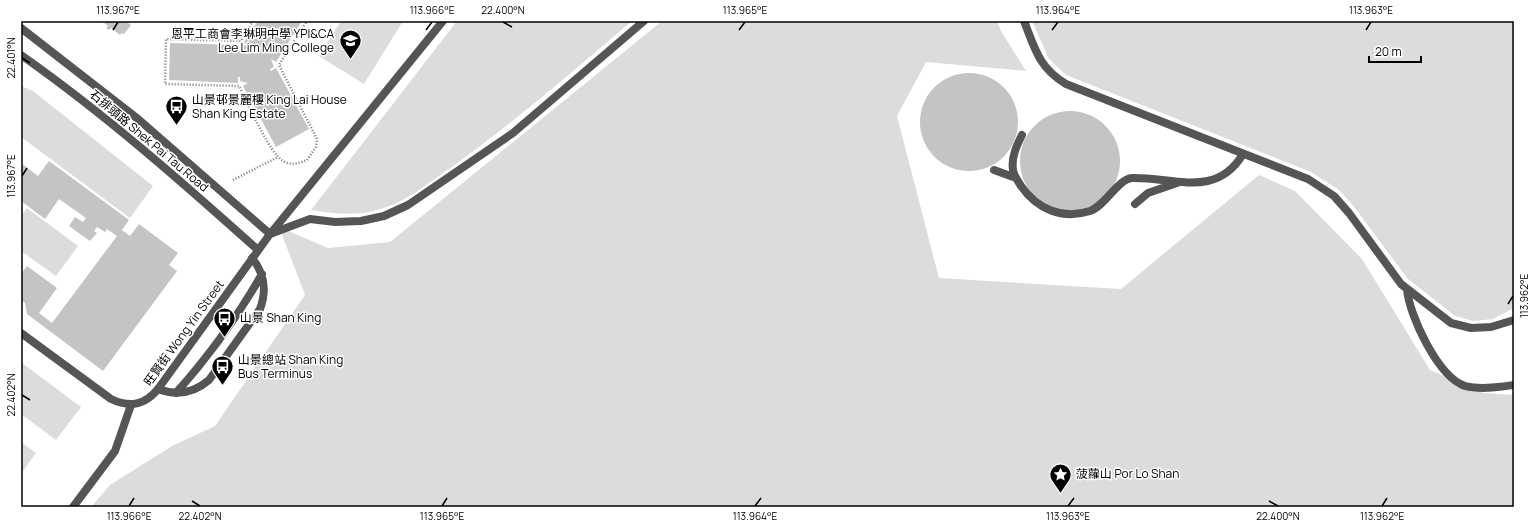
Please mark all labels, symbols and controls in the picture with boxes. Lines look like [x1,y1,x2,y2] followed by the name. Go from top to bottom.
[96,3,140,17] text: 113.967°E
[410,3,455,17] text: 113.966°E
[481,3,525,17] text: 22.400°N
[723,3,767,17] text: 113.965°E
[1036,3,1080,17] text: 113.964°E
[1349,3,1393,17] text: 113.963°E
[171,25,334,56] place label: 恩平工商會李琳明中學 YPI&CA Lee Lim Ming College
[337,28,363,61] school or university icon: 恩平工商會李琳明中學 YPI&CA Lee Lim Ming College
[4,37,18,79] text: 22.401°N
[1369,38,1421,64] scale bar
[1375,43,1402,60] text: 20 m
[86,86,212,195] street label: 石排頭路 Shek Pai Tau Road
[192,91,347,122] place label: 山景邨景麗樓 King Lai House Shan King Estate
[163,94,189,127] bus stop icon: 山景邨景麗樓 King Lai House Shan King Estate
[4,154,18,198] text: 113.967°E
[1517,274,1531,318] text: 113.962°E
[139,276,228,389] street label: 旺賢街 Wong Yin Street
[212,305,238,338] bus stop icon: 山景 Shan King
[240,309,321,326] place label: 山景 Shan King
[238,351,343,382] place label: 山景總站 Shan King Bus Terminus
[209,354,235,387] bus stop icon: 山景總站 Shan King Bus Terminus
[4,373,18,416] text: 22.402°N
[1047,461,1073,494] place icon: 菠蘿山 Por Lo Shan
[1076,465,1179,482] place label: 菠蘿山 Por Lo Shan
[107,509,152,523] text: 113.966°E
[179,509,222,523] text: 22.402°N
[420,509,464,523] text: 113.965°E
[733,509,777,523] text: 113.964°E
[1046,509,1090,523] text: 113.963°E
[1256,509,1300,523] text: 22.400°N
[1360,509,1404,523] text: 113.962°E

